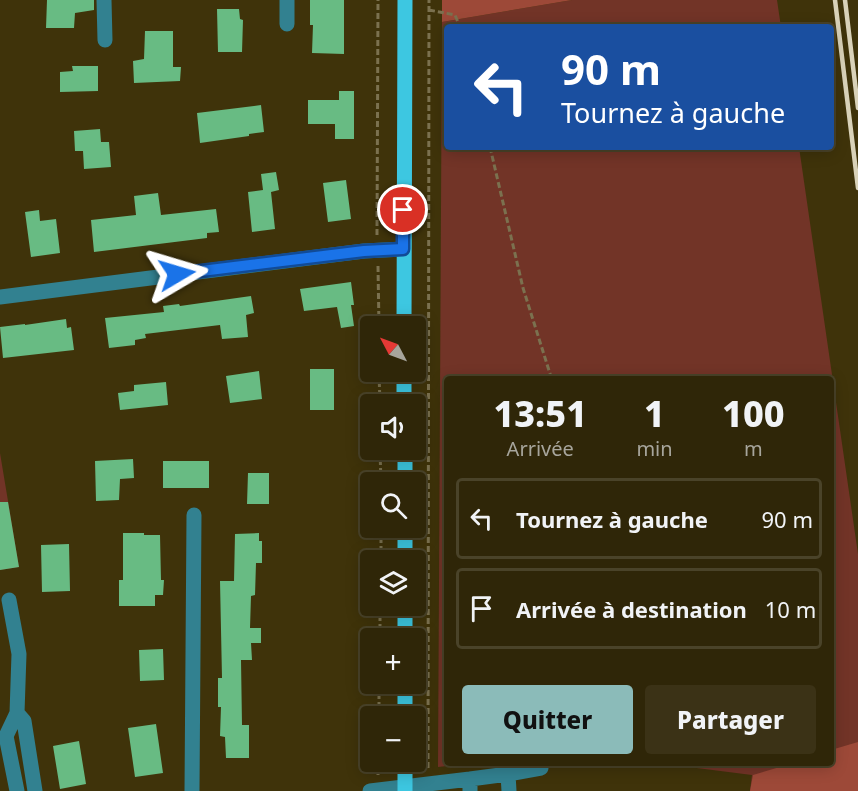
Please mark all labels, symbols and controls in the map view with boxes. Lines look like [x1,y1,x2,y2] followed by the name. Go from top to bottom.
[561,40,661,97] text: 90 m
[462,48,540,126] icon: left
[561,94,785,131] text: Tournez à gauche
[377,184,428,235] pin
[386,193,419,226] icon: arrive
[145,242,209,306] position arrow
[360,316,426,382] north arrow
[360,316,426,772] map controls
[493,389,587,438] text: 13:51
[644,389,665,438] text: 1
[722,389,785,438] text: 100
[360,394,426,460] button: sound
[507,435,574,462] text: Arrivée
[636,435,673,462] text: min
[744,435,763,462] text: m
[360,472,426,538] button: search
[465,502,498,535] icon: left
[516,504,708,534] text: Tournez à gauche
[762,504,813,534] text: 90 m
[360,550,426,616] button: layers
[465,592,498,625] icon: arrive
[516,594,747,624] text: Arrivée à destination
[765,594,816,624] text: 10 m
[360,628,426,694] button: +
[462,685,633,754] button: Quitter
[645,685,816,754] button: Partager
[360,706,426,772] button: −

